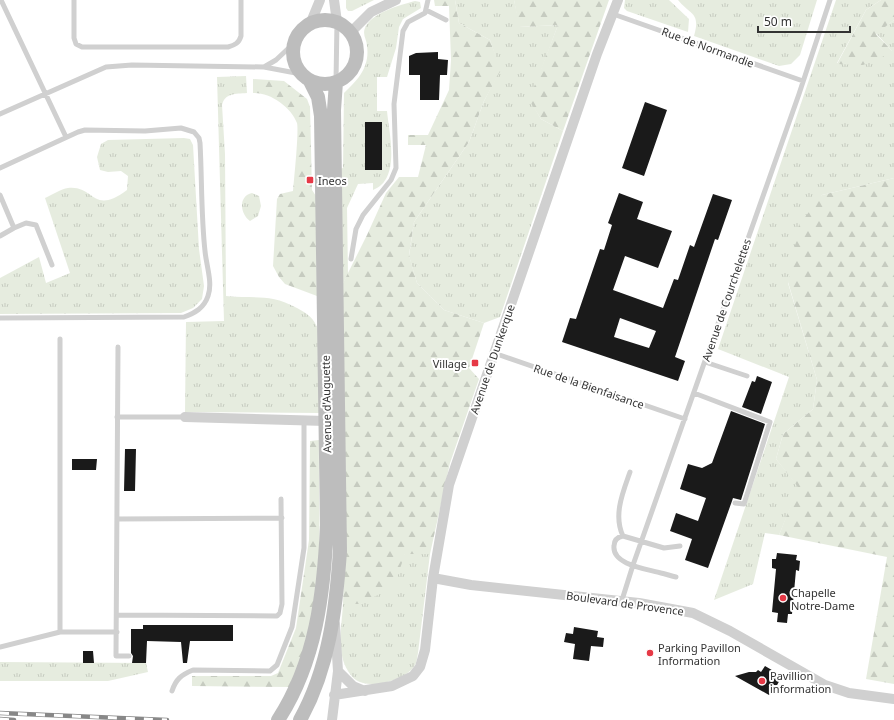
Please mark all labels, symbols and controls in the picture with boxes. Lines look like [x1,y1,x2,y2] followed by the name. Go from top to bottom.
[758,8,850,34] scale bar
[764,13,792,30] text: 50 m
[660,23,756,71] street label: Rue de Normandie
[318,173,347,188] place label: Ineos
[305,175,315,185] marker: Ineos
[698,237,754,363] street label: Avenue de Courchelettes
[466,302,518,416] street label: Avenue de Dunkerque
[318,355,334,453] street label: Avenue d'Auguette
[433,356,467,371] place label: Village
[470,358,480,368] marker: Village
[532,360,646,412] street label: Rue de la Bienfaisance
[791,585,855,613] place label: Chapelle Notre-Dame
[565,587,685,619] street label: Boulevard de Provence
[778,593,788,603] marker: Chapelle Notre-Dame
[658,640,741,668] place label: Parking Pavillon Information
[645,648,655,658] marker: Parking Pavillon Information
[770,668,831,696] place label: Pavillion information
[757,676,767,686] marker: Pavillion information

